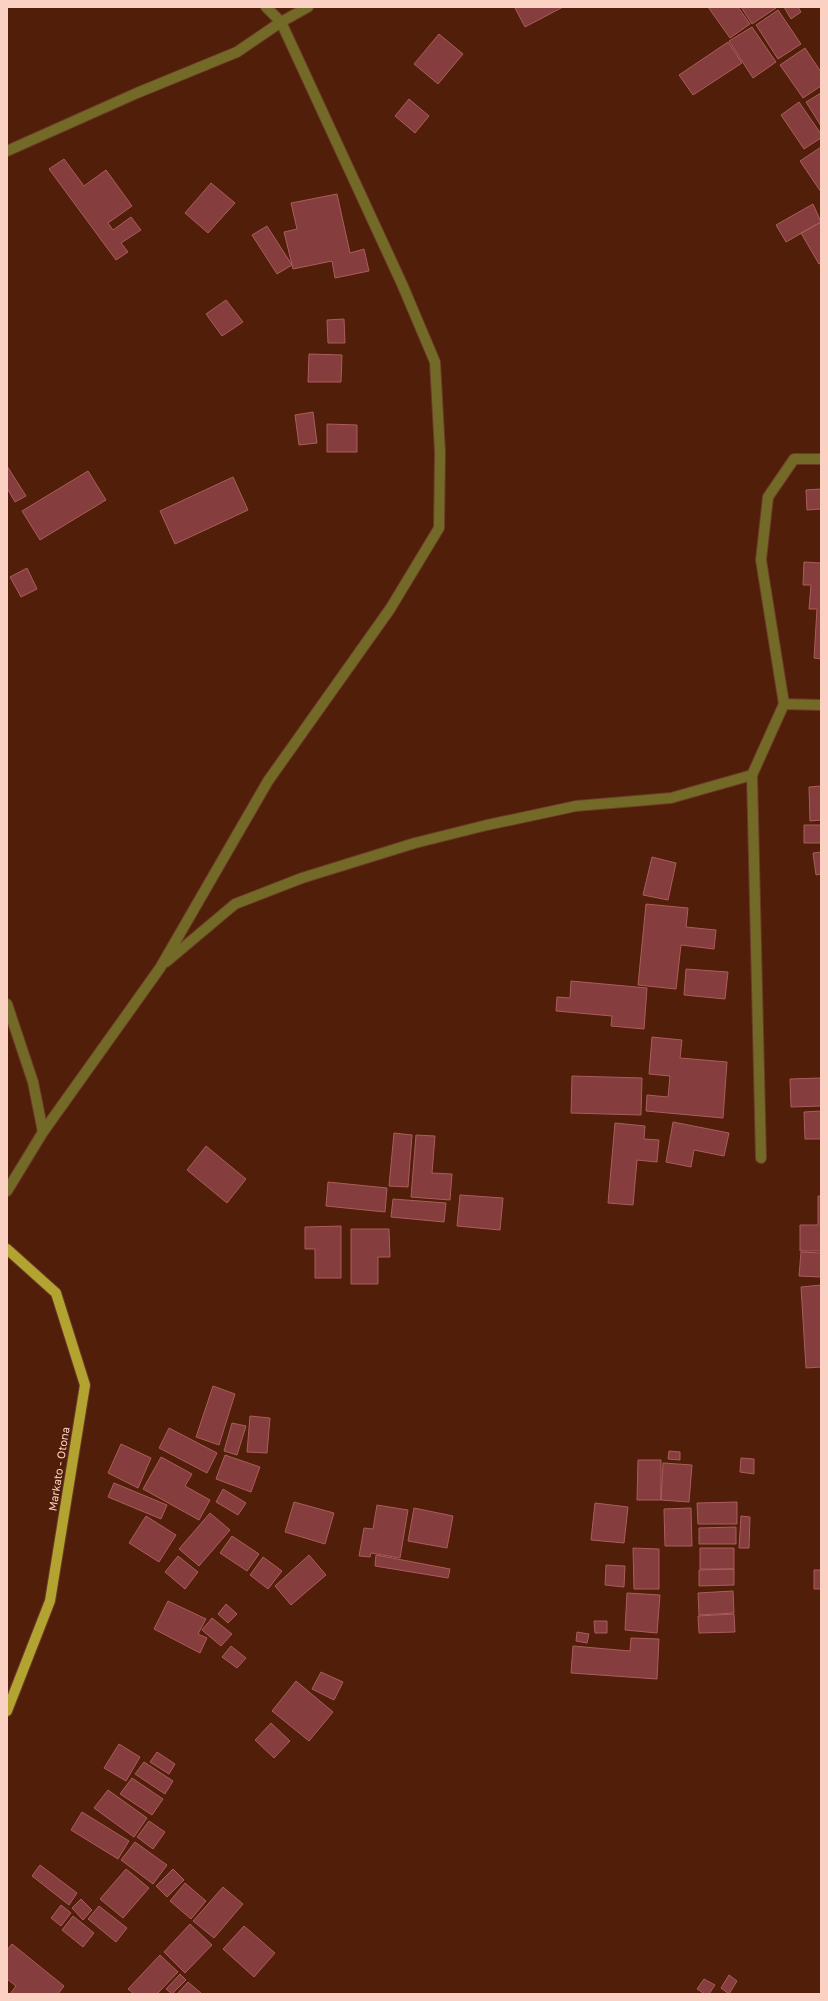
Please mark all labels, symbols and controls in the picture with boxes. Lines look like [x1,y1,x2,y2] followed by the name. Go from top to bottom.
[45,1426,72,1512] street label: Markato - Otona

